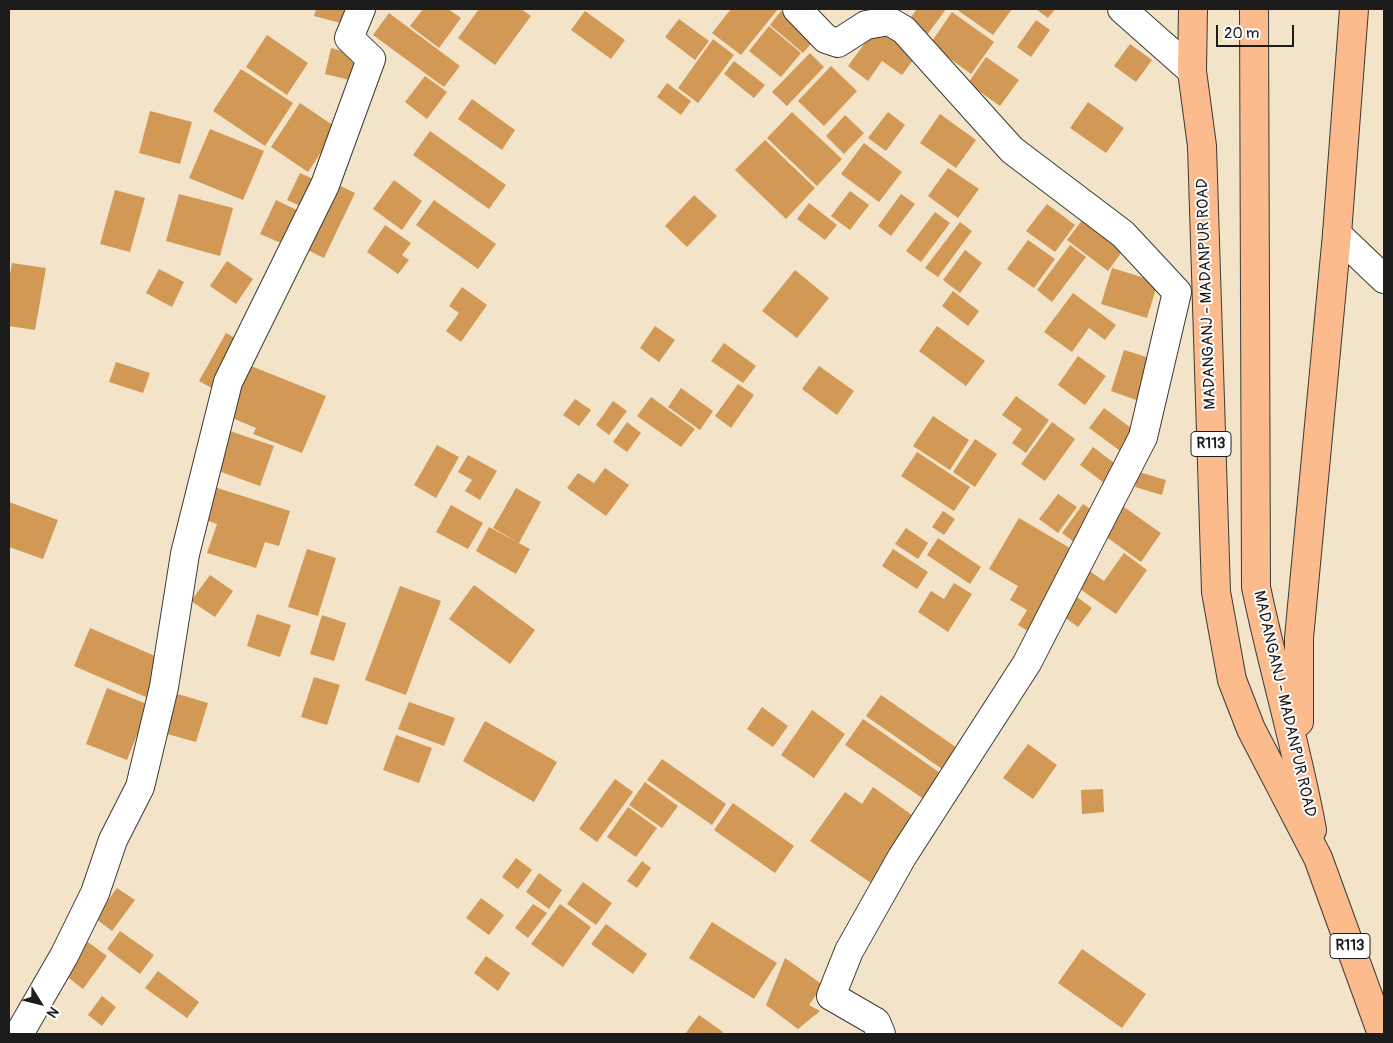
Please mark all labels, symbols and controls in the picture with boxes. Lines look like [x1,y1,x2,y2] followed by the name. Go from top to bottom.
[1218,15,1296,47] scale bar
[1224,24,1259,43] text: 20 m
[1193,178,1221,410] street label: MADANGANJ - MADANPUR ROAD
[1191,432,1231,456] road number: R113
[1249,589,1319,819] street label: MADANGANJ - MADANPUR ROAD
[1330,934,1370,958] road number: R113
[15,978,65,1028] north arrow
[43,1003,62,1021] text: N

